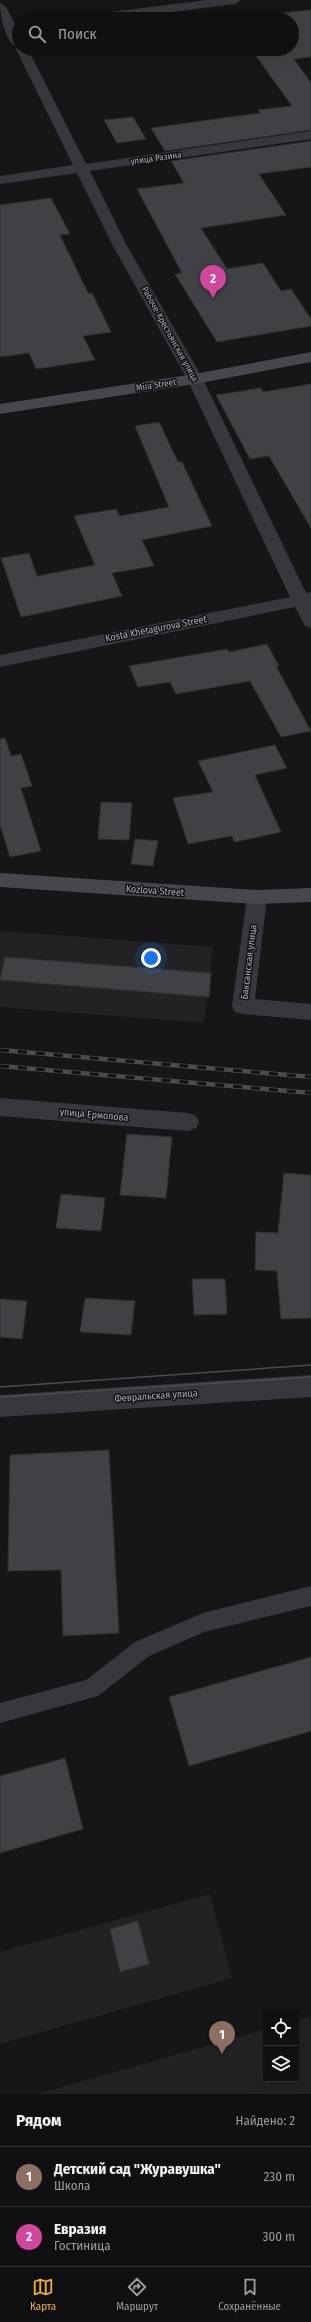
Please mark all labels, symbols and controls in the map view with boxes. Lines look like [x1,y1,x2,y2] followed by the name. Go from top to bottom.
[12,12,299,56] search box
[26,23,48,45] icon: search
[58,25,96,43] text: Поиск
[130,149,183,167] street label: улица Разина
[200,265,226,298] pin: 2
[140,285,201,384] street label: Рабоче-Крестьянская улица
[135,377,177,393] street label: Mira Street
[104,613,208,645] street label: Kosta Khetagurova Street
[126,883,185,899] street label: Kozlova Street
[238,924,260,1000] street label: Баксанская улица
[141,948,161,968] your location
[59,1106,129,1124] street label: улица Ермолова
[114,1387,198,1405] street label: Февральская улица
[263,2010,299,2082] map controls
[263,2010,299,2046] button: locate
[209,2021,235,2054] pin: 1
[263,2046,299,2082] button: layers
[16,2110,61,2131] text: Рядом
[236,2113,295,2128] text: Найдено: 2
[54,2160,221,2178] text: Детский сад "Журавушка"
[26,2169,32,2184] text: 1
[264,2169,295,2184] text: 230 m
[54,2178,90,2193] text: Школа
[54,2220,106,2238] text: Евразия
[26,2229,32,2244] text: 2
[263,2229,295,2244] text: 300 m
[54,2238,111,2253] text: Гостиница
[30,2276,56,2313] tab: Карта
[116,2276,158,2313] tab: Маршрут
[218,2276,281,2313] tab: Сохранённые

